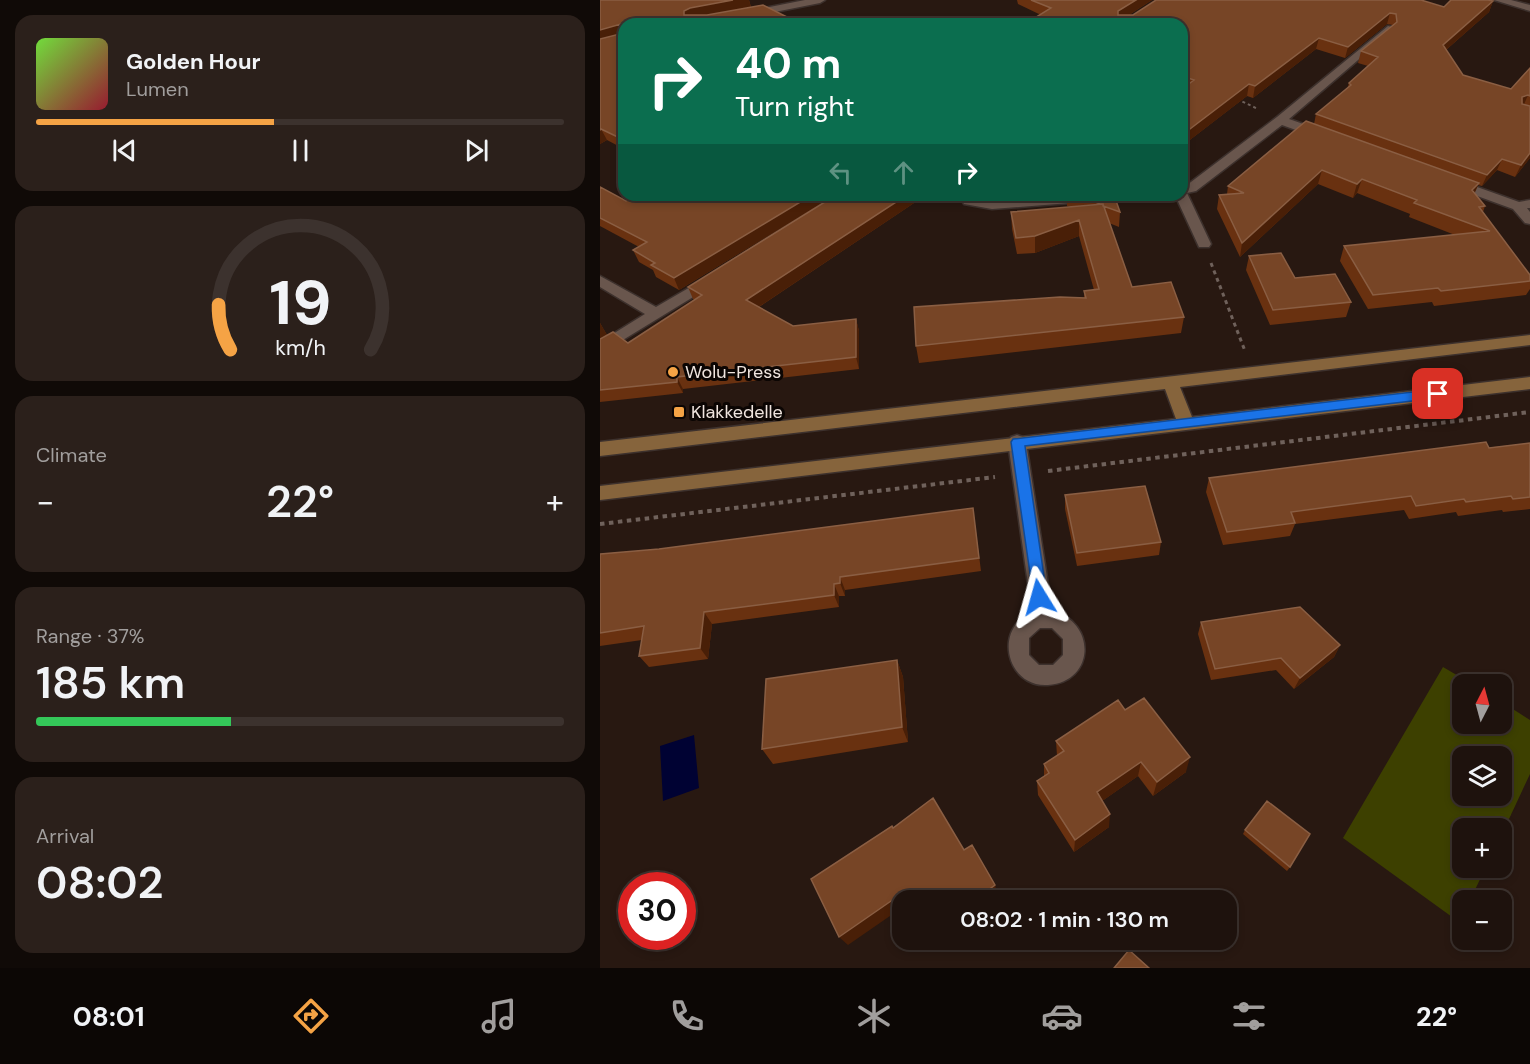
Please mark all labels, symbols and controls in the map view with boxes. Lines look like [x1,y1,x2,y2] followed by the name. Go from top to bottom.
[735,36,841,91] text: 40 m
[636,42,714,120] icon: right
[126,47,261,76] text: Golden Hour
[126,76,189,102] text: Lumen
[735,89,855,124] text: Turn right
[108,134,141,167] icon: previous
[284,134,317,167] icon: pause
[460,134,493,167] icon: next
[824,156,857,189] icon: left
[887,156,920,189] icon: ahead
[950,156,983,189] icon: right
[269,263,331,344] text: 19
[275,335,325,363] text: km/h
[685,360,781,384] place label: Wolu-Press
[666,365,680,379] marker: Wolu-Press
[1412,368,1463,419] pin
[1421,377,1454,410] icon: arrive
[691,400,783,424] place label: Klakkedelle
[672,405,686,419] marker: Klakkedelle
[36,442,107,468] text: Climate
[266,472,334,531] text: 22°
[36,480,54,523] text: −
[546,480,564,523] text: +
[1007,565,1071,629] position arrow
[36,623,145,649] text: Range · 37%
[36,653,185,712] text: 185 km
[1452,674,1512,734] north arrow
[1452,674,1512,950] map controls
[1452,746,1512,806] button: layers
[1452,818,1512,878] button: +
[36,823,94,849] text: Arrival
[36,853,163,912] text: 08:02
[618,872,696,950] speed limit sign: 30
[1452,890,1512,950] button: −
[960,905,1169,934] text: 08:02 · 1 min · 130 m
[290,995,332,1037] icon: directions
[478,995,520,1037] icon: music
[666,995,708,1037] icon: phone
[853,995,895,1037] icon: climate
[1041,995,1083,1037] icon: car
[1228,995,1270,1037] icon: filters
[73,999,145,1034] text: 08:01
[1416,999,1457,1034] text: 22°

